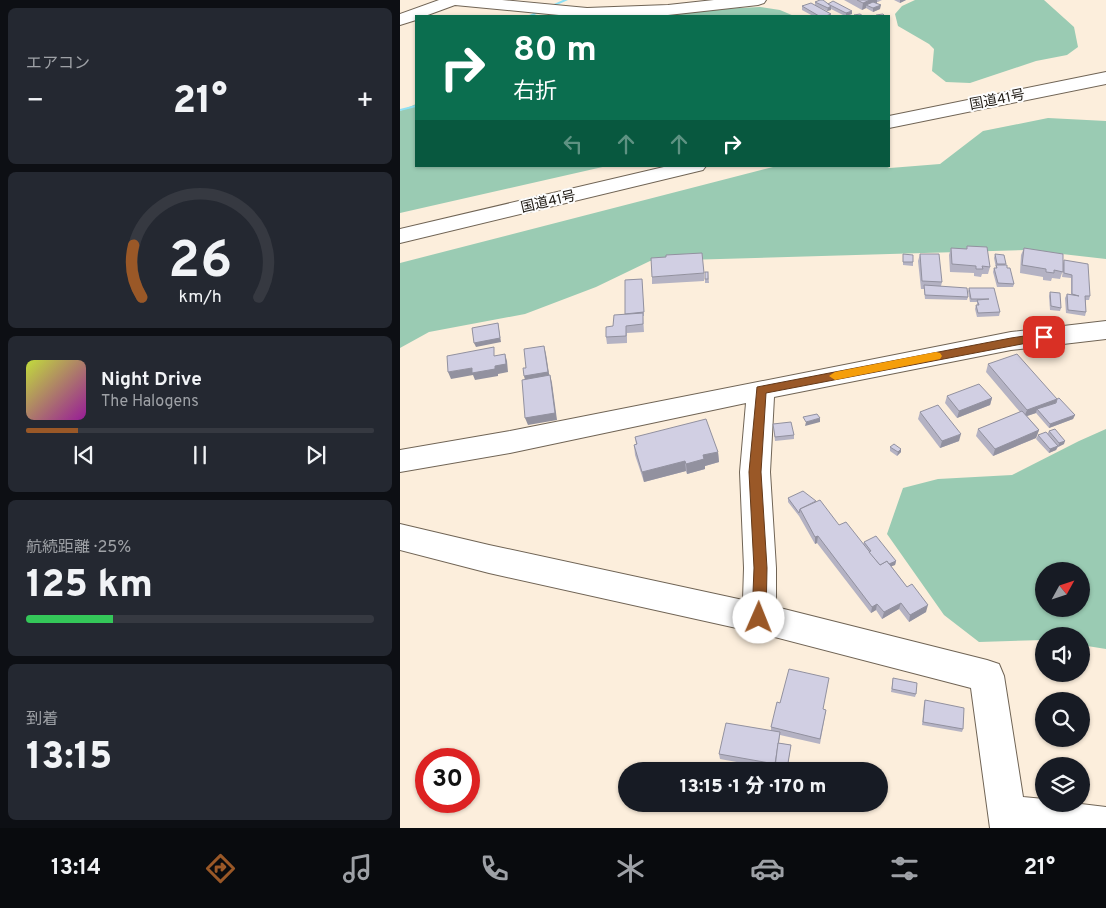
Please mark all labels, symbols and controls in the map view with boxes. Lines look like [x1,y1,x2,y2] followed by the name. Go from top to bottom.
[513,29,597,73] text: 80 m
[430,35,495,100] icon: right
[26,54,90,74] text: エアコン
[173,78,227,127] text: 21°
[513,79,557,106] text: 右折
[26,84,44,120] text: −
[356,84,374,120] text: +
[968,87,1026,114] street label: 国道41号
[559,130,587,158] icon: left
[612,130,640,158] icon: ahead
[665,130,693,158] icon: ahead
[718,130,746,158] icon: right
[519,188,577,217] street label: 国道41号
[168,230,232,296] text: 26
[178,286,222,309] text: km/h
[1023,316,1065,358] pin
[1030,323,1058,351] icon: arrive
[101,368,202,392] text: Night Drive
[101,392,199,412] text: The Halogens
[70,441,98,469] icon: previous
[186,441,214,469] icon: pause
[302,441,330,469] icon: next
[26,538,131,558] text: 航続距離 · 25%
[26,562,153,611] text: 125 km
[1035,562,1090,618] north arrow
[1035,562,1090,812] map controls
[732,591,784,643] position arrow
[1035,627,1090,682] button: sound
[1035,692,1090,747] button: search
[26,710,58,730] text: 到着
[26,734,112,783] text: 13:15
[415,748,480,813] speed limit sign: 30
[1035,757,1090,812] button: layers
[680,775,826,799] text: 13:15 · 1 分 · 170 m
[203,851,238,886] icon: directions
[340,851,375,886] icon: music
[477,851,512,886] icon: phone
[613,851,648,886] icon: climate
[750,851,785,886] icon: car
[887,851,922,886] icon: filters
[51,855,101,882] text: 13:14
[1024,855,1055,882] text: 21°

